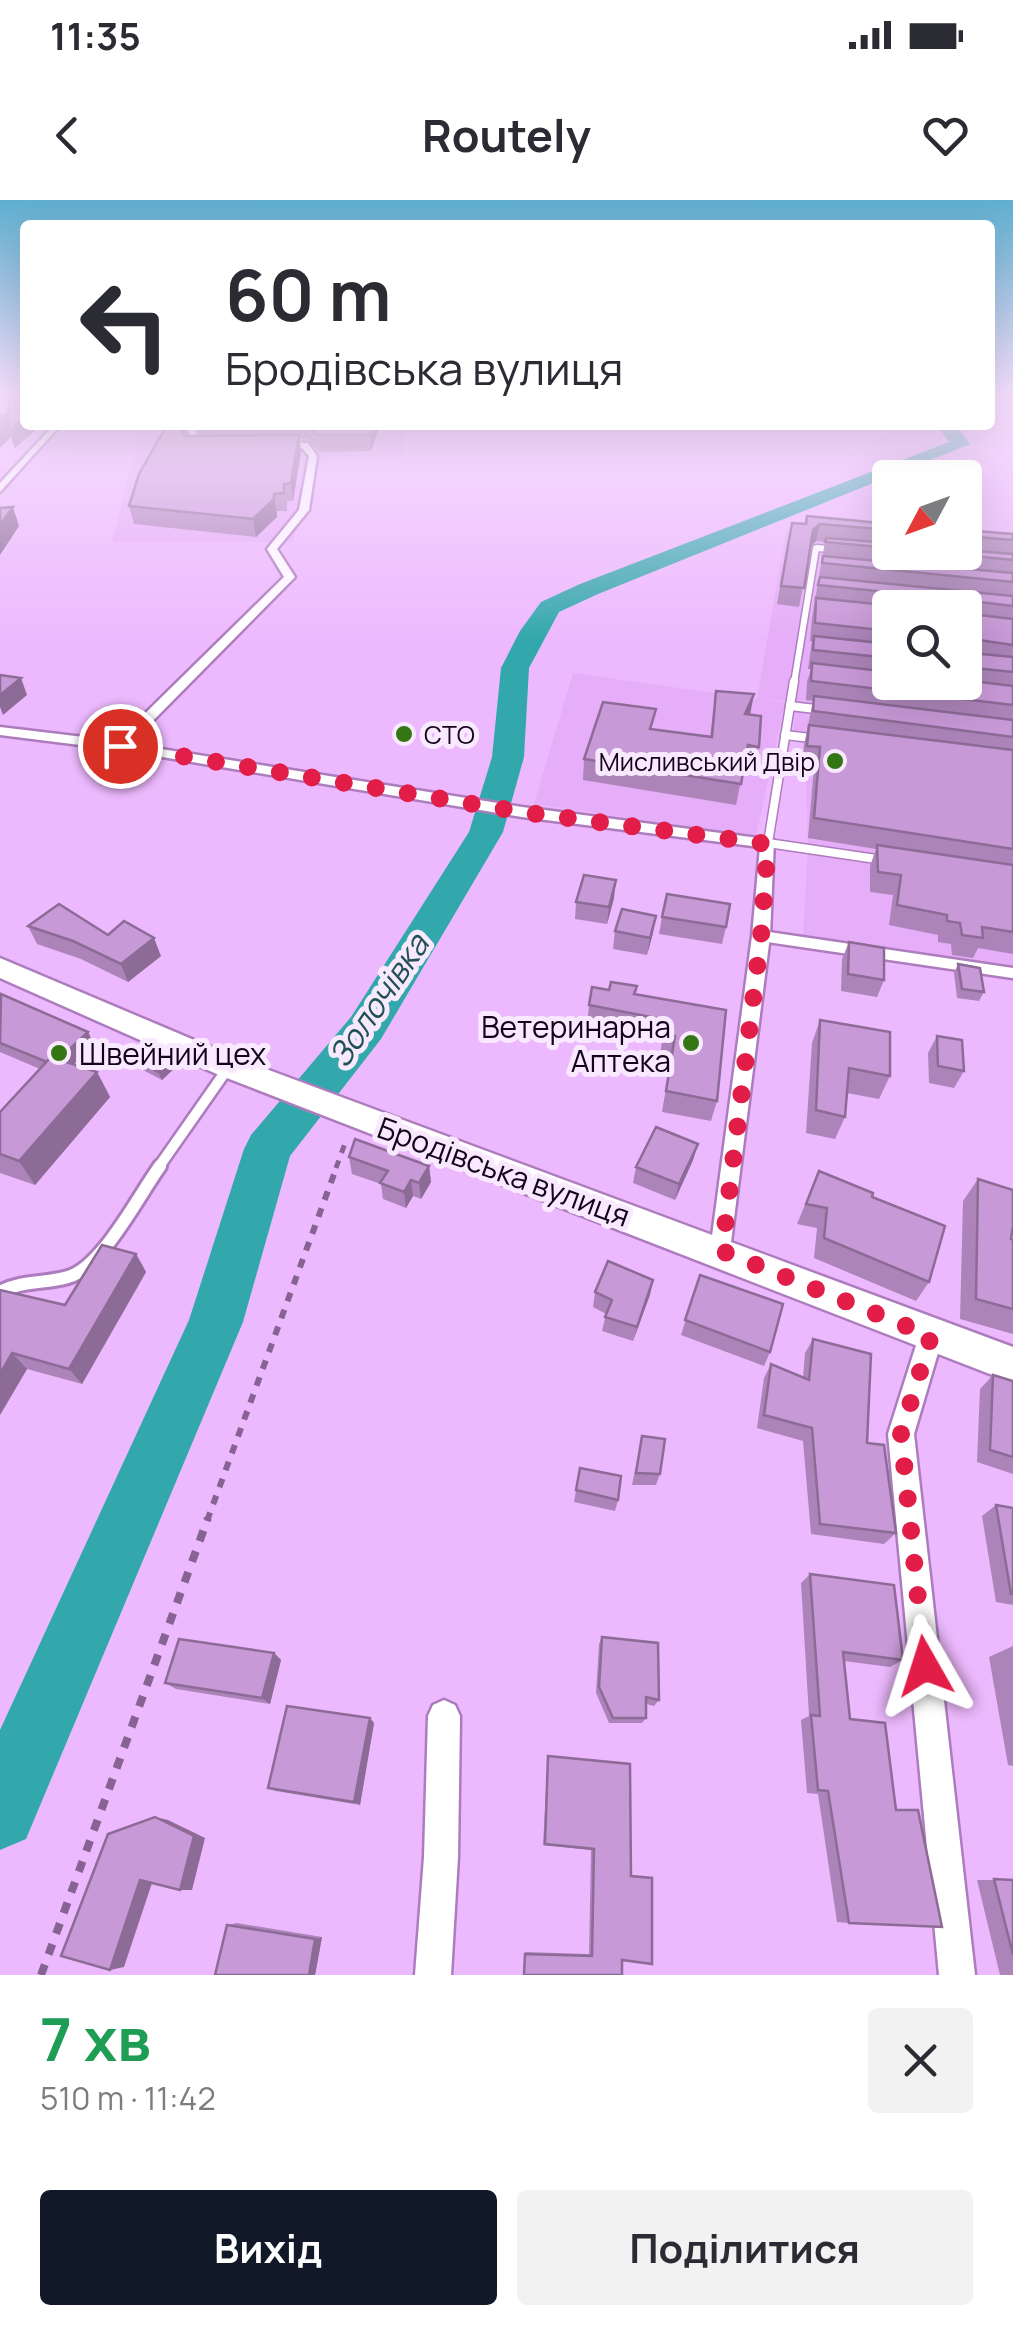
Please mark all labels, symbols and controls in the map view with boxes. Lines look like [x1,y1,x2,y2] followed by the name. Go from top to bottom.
[50,9,141,61] text: 11:35
[422,104,591,166] text: Routely
[40,108,95,163] icon: back
[918,108,973,163] icon: heart
[225,246,392,342] text: 60 m
[60,260,190,390] icon: left
[225,337,623,399] text: Бродівська вулиця
[872,460,982,570] north arrow
[872,460,982,700] map controls
[872,590,982,700] button: search
[78,704,163,789] pin
[424,717,475,752] place label: СТО
[93,719,148,774] icon: arrive
[393,723,415,745] marker: СТО
[599,744,815,779] place label: Мисливський Двір
[824,750,846,772] marker: Мисливський Двір
[318,923,440,1075] water label: Золочівка
[481,1006,671,1081] place label: Ветеринарна Аптека
[680,1032,702,1054] marker: Ветеринарна Аптека
[79,1033,266,1074] place label: Швейний цех
[48,1042,70,1064] marker: Швейний цех
[372,1106,636,1236] street label: Бродівська вулиця
[873,1614,977,1718] position arrow
[40,1997,151,2079] text: 7 хв
[868,2008,973,2113] button: close
[40,2076,216,2120] text: 510 m · 11:42
[40,2190,497,2305] button: Вихід
[517,2190,973,2305] button: Поділитися

